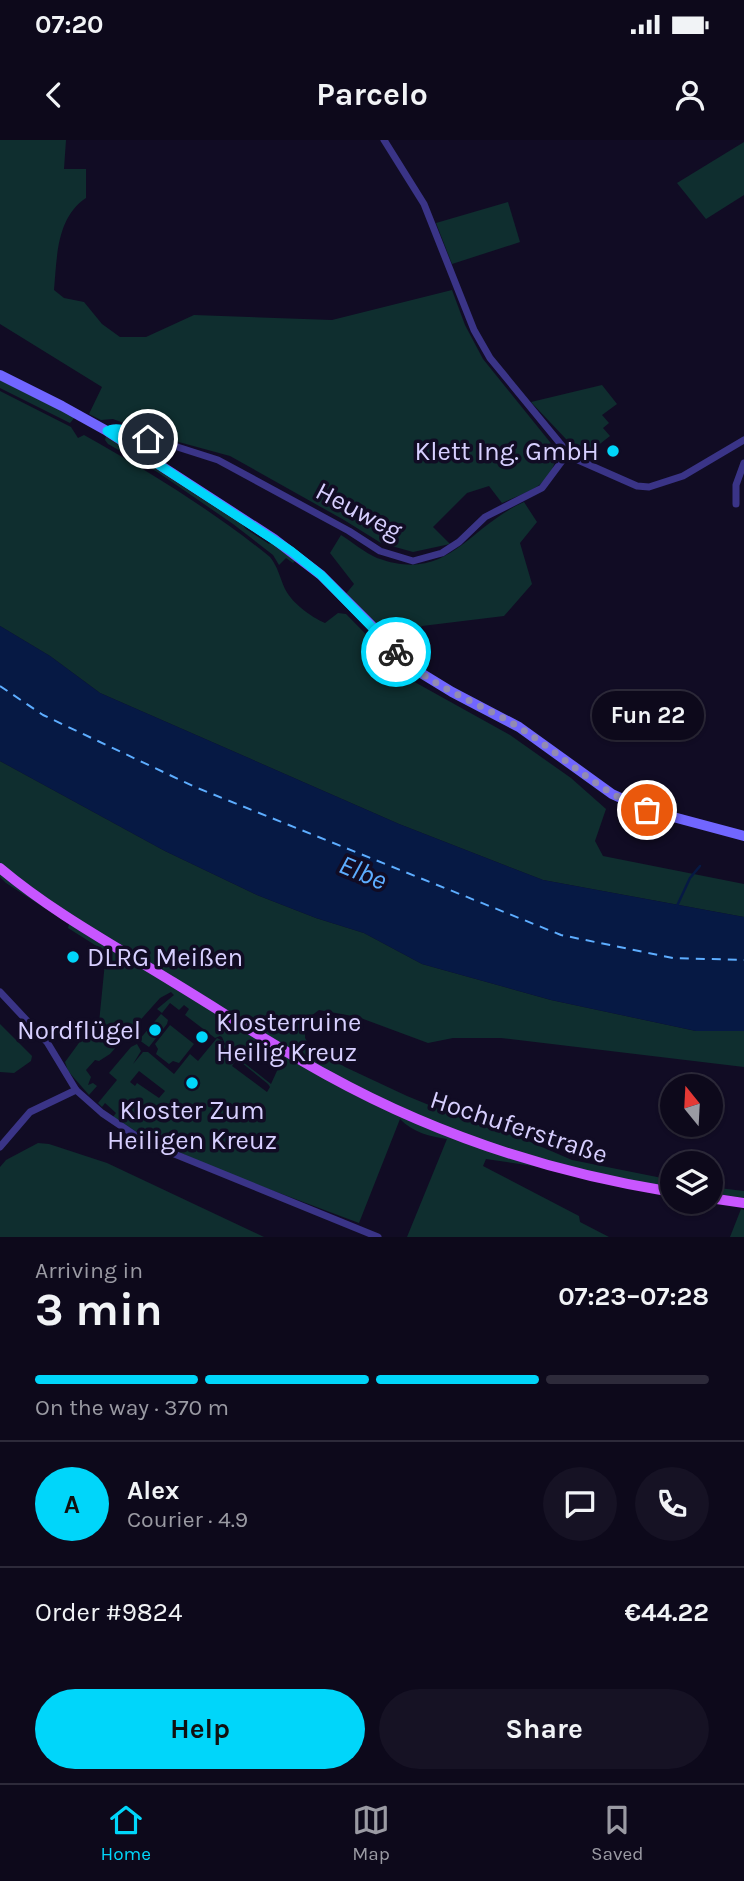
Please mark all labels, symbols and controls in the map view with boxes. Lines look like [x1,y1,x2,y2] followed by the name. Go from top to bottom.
[35,9,104,40] text: 07:20
[35,76,73,114] icon: back
[316,76,428,113] text: Parcelo
[671,76,709,114] icon: person
[118,409,178,469] pin
[129,420,167,458] icon: home
[415,436,599,467] place label: Klett Ing. GmbH
[605,443,621,459] marker: Klett Ing. GmbH
[311,475,408,547] street label: Heuweg
[361,617,431,687] courier
[377,633,415,671] icon: bike
[591,691,703,740] callout: Fun 22
[611,702,685,729] text: Fun 22
[617,780,677,840] pin
[628,791,666,829] icon: bag
[334,847,392,897] water label: Elbe
[87,942,243,973] place label: DLRG Meißen
[65,949,81,965] marker: DLRG Meißen
[216,1007,361,1068] place label: Klosterruine Heilig Kreuz
[17,1015,141,1046] place label: Nordflügel
[147,1022,163,1038] marker: Nordflügel
[194,1029,210,1045] marker: Klosterruine Heilig Kreuz
[660,1074,723,1138] north arrow
[660,1074,723,1214] map controls
[184,1075,200,1091] marker: Kloster Zum Heiligen Kreuz
[426,1084,612,1170] street label: Hochuferstraße
[107,1095,277,1156] place label: Kloster Zum Heiligen Kreuz
[660,1151,723,1214] button: layers
[35,1257,143,1284] text: Arriving in
[558,1281,709,1312] text: 07:23–07:28
[35,1283,163,1337] text: 3 min
[35,1394,229,1421] text: On the way · 370 m
[543,1467,617,1541] button: chat
[635,1467,709,1541] button: phone
[127,1475,179,1506] text: Alex
[64,1489,80,1520] text: A
[127,1506,248,1533] text: Courier · 4.9
[35,1597,182,1628] text: Order #9824
[625,1597,709,1628] text: €44.22
[35,1689,365,1769] button: Help
[379,1689,709,1769] button: Share
[100,1801,151,1865] tab: Home
[352,1801,390,1865] tab: Map
[591,1801,644,1865] tab: Saved

